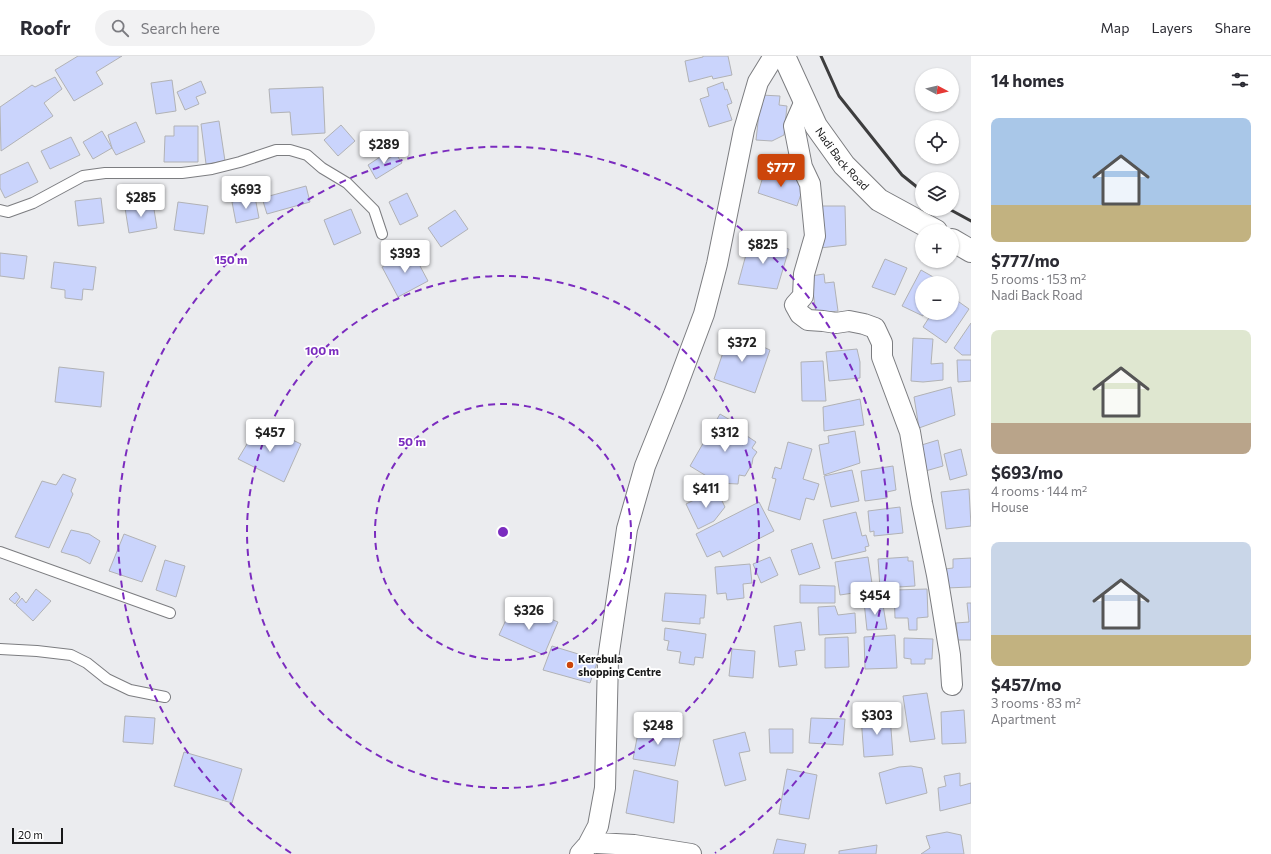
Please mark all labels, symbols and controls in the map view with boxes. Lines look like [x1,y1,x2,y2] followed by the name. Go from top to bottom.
[95,10,375,46] search box
[20,16,71,39] text: Roofr
[109,17,131,39] icon: search
[141,19,220,37] text: Search here
[1101,19,1129,36] text: Map
[1151,19,1193,36] text: Layers
[1215,19,1251,36] text: Share
[915,68,959,112] north arrow
[915,68,959,320] map controls
[1229,69,1251,91] icon: filters
[991,70,1064,91] text: 14 homes
[915,120,959,164] button: locate
[813,125,872,192] street label: Nadi Back Road
[360,131,408,165] pin: $289
[369,136,399,152] text: $289
[1085,144,1157,216] icon: home
[757,154,805,188] pin: $777
[767,159,795,175] text: $777
[915,172,959,216] button: layers
[222,176,270,210] pin: $693
[231,181,261,197] text: $693
[117,184,165,218] pin: $285
[126,189,156,205] text: $285
[915,224,959,268] button: +
[739,231,787,265] pin: $825
[748,236,778,252] text: $825
[381,240,429,274] pin: $393
[390,245,420,261] text: $393
[991,250,1060,271] text: $777/mo
[214,252,248,266] text: 150 m
[991,271,1086,287] text: 5 rooms · 153 m²
[915,276,959,320] button: −
[991,287,1082,303] text: Nadi Back Road
[718,329,766,363] pin: $372
[727,334,757,350] text: $372
[305,343,339,357] text: 100 m
[1085,356,1157,428] icon: home
[246,419,294,453] pin: $457
[701,419,749,453] pin: $312
[255,424,285,440] text: $457
[711,424,739,440] text: $312
[398,434,426,448] text: 50 m
[991,462,1063,483] text: $693/mo
[682,475,730,509] pin: $411
[693,480,719,496] text: $411
[991,483,1087,499] text: 4 rooms · 144 m²
[991,499,1029,515] text: House
[496,525,510,539] centre of rings
[1085,568,1157,640] icon: home
[851,582,899,616] pin: $454
[860,587,891,603] text: $454
[505,597,553,631] pin: $326
[514,602,544,618] text: $326
[578,652,661,678] place label: Kerebula shopping Centre
[565,660,575,670] marker: Kerebula shopping Centre
[991,674,1061,695] text: $457/mo
[991,695,1081,711] text: 3 rooms · 83 m²
[853,702,901,736] pin: $303
[861,707,893,723] text: $303
[991,711,1056,727] text: Apartment
[634,712,682,746] pin: $248
[643,717,673,733] text: $248
[12,826,63,845] scale bar
[18,828,43,841] text: 20 m

